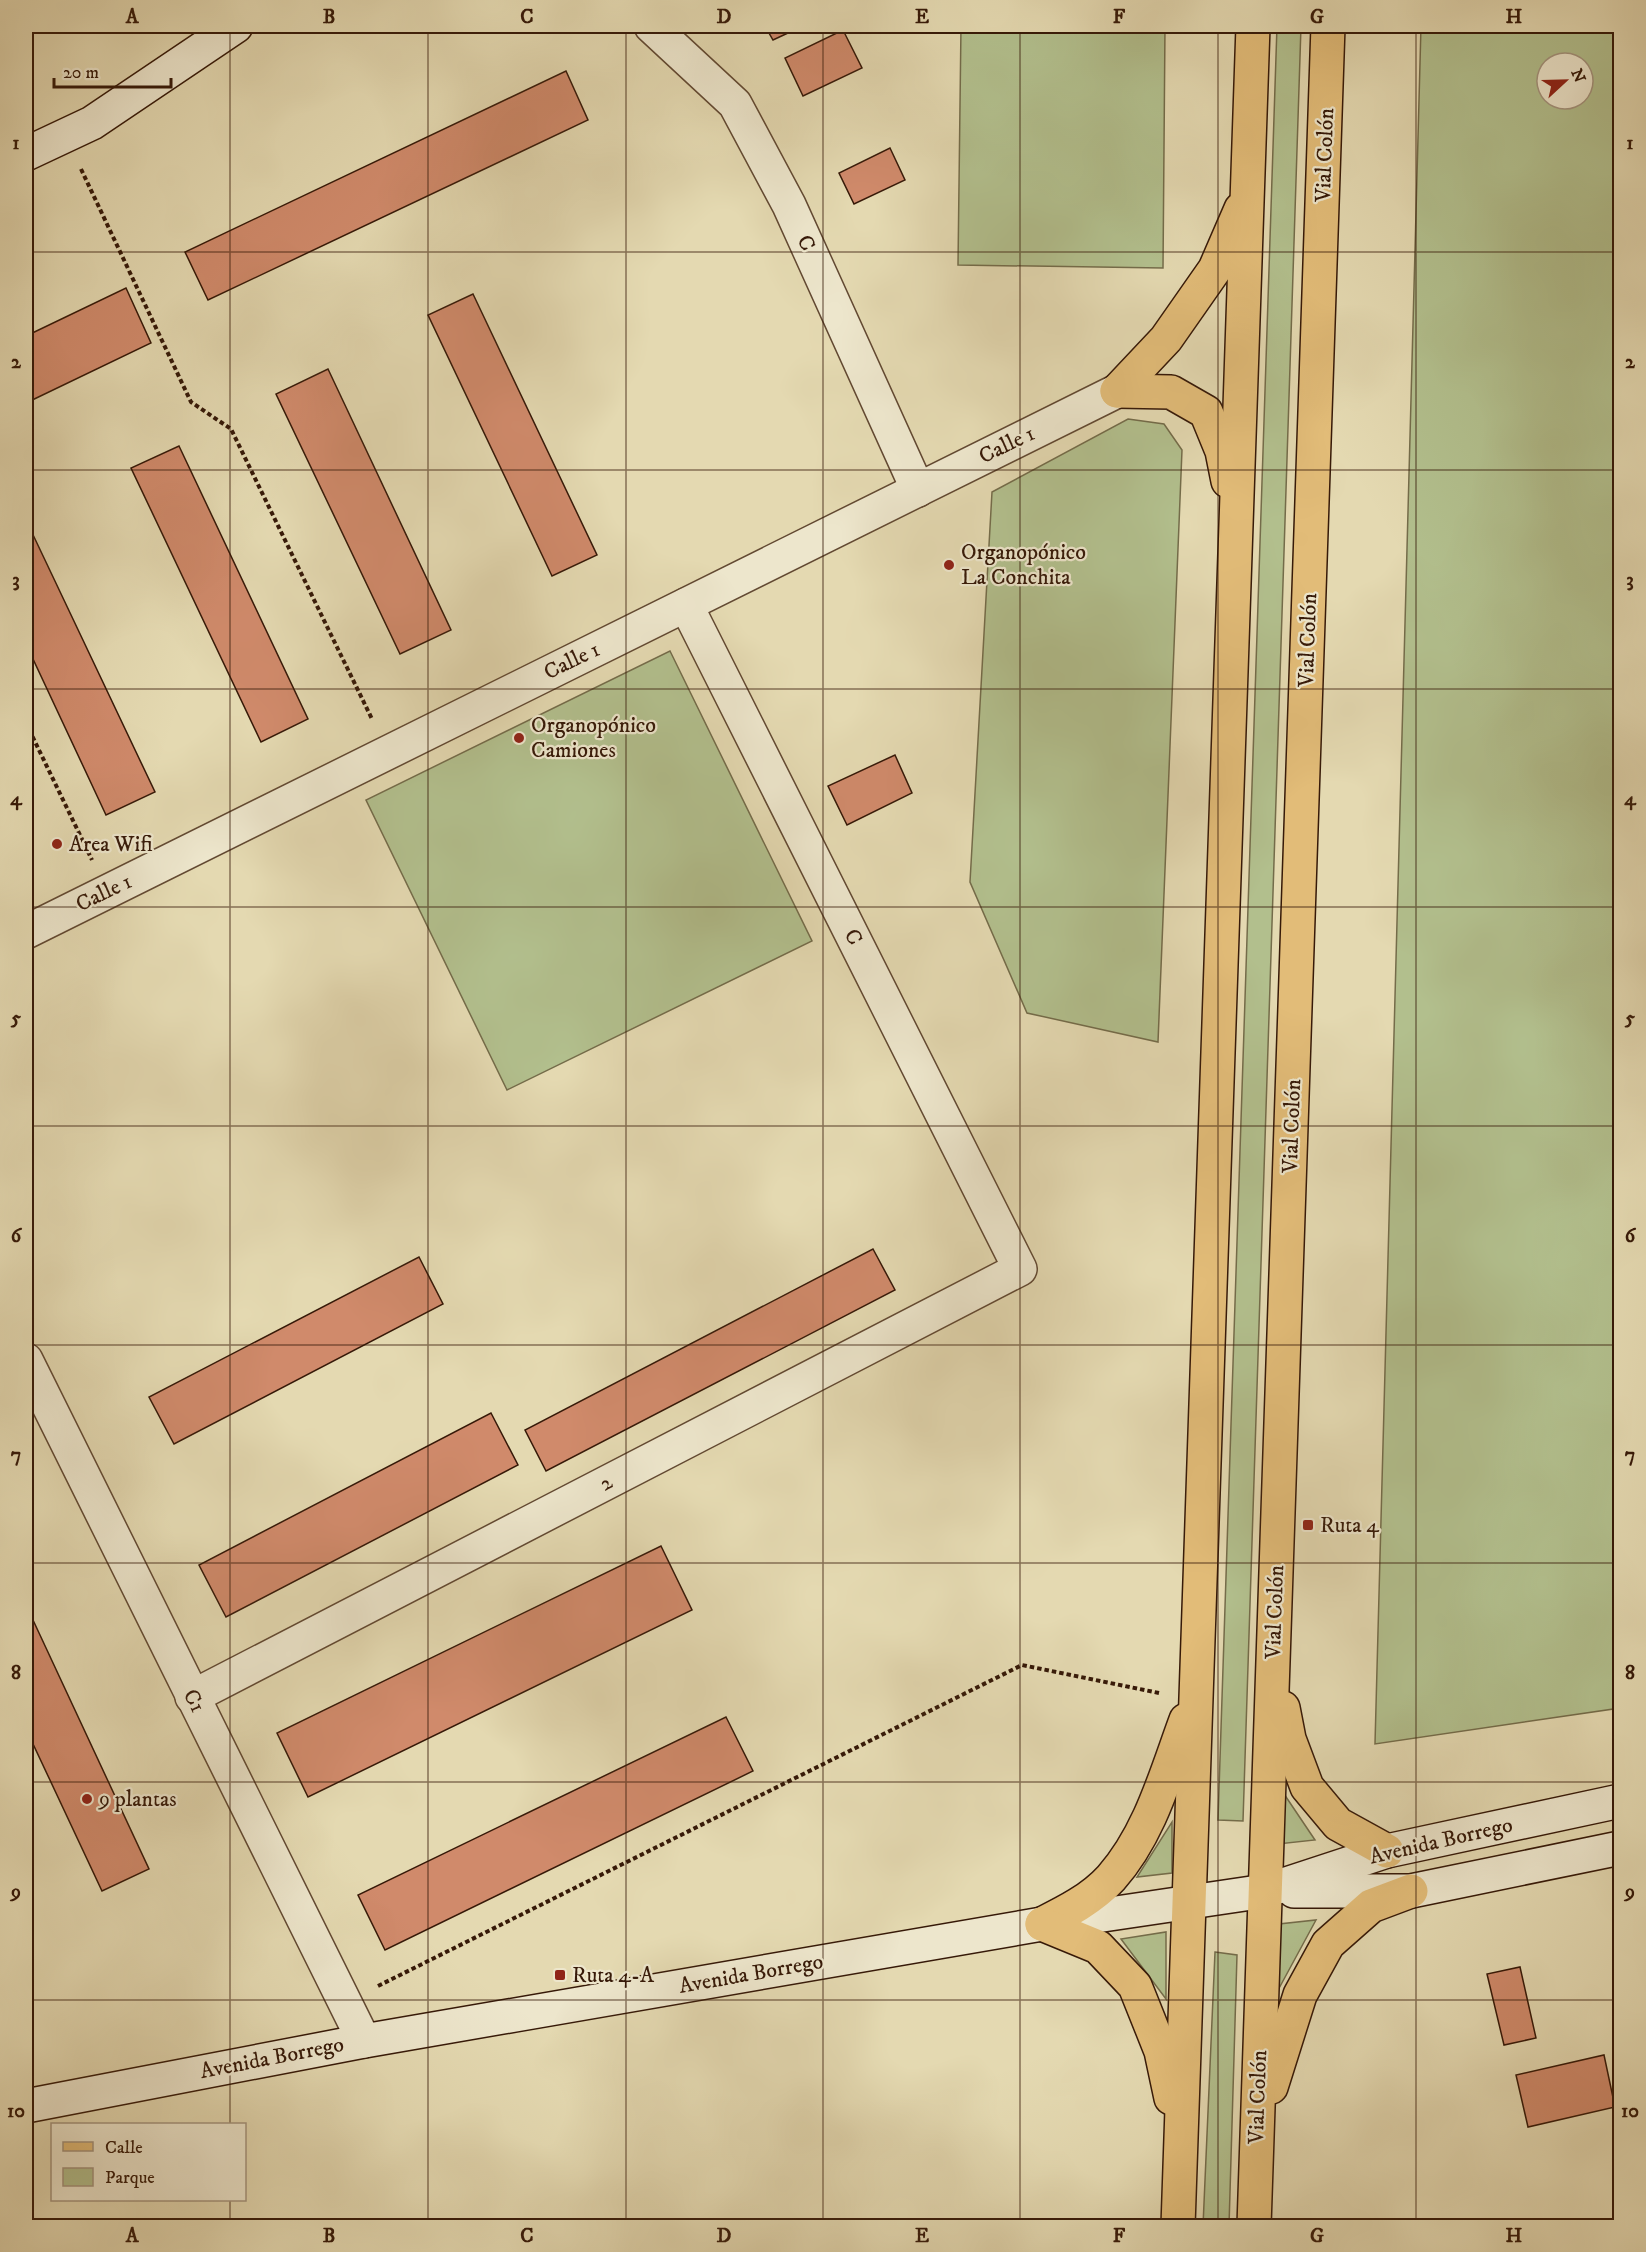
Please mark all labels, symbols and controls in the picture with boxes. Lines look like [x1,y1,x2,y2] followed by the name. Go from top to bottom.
[125,5,140,30] text: A
[323,5,335,30] text: B
[520,5,534,30] text: C
[717,5,732,30] text: D
[915,5,929,30] text: E
[1113,5,1126,30] text: F
[1310,5,1324,30] text: G
[1506,5,1523,30] text: H
[54,51,171,89] scale bar
[1535,51,1595,111] north arrow
[63,62,99,84] text: 20 m
[1566,66,1590,86] text: N
[1310,107,1340,203] street label: Vial Colón
[12,131,20,156] text: 1
[1626,131,1634,156] text: 1
[791,231,821,255] street label: C
[11,350,22,375] text: 2
[1625,350,1636,375] text: 2
[975,420,1039,470] street label: Calle 1
[961,539,1086,591] place label: Organopónico La Conchita
[942,558,956,572] marker: Organopónico La Conchita
[12,568,20,593] text: 3
[1626,568,1634,593] text: 3
[1293,592,1323,688] street label: Vial Colón
[540,636,604,686] street label: Calle 1
[531,712,656,764] place label: Organopónico Camiones
[512,731,526,745] marker: Organopónico Camiones
[10,787,23,812] text: 4
[1624,787,1637,812] text: 4
[69,831,153,858] place label: Area Wifi
[50,837,64,851] marker: Area Wifi
[72,868,136,918] street label: Calle 1
[838,924,868,950] street label: C
[10,1006,21,1031] text: 5
[1624,1006,1635,1031] text: 5
[1277,1078,1307,1174] street label: Vial Colón
[11,1224,23,1249] text: 6
[1625,1224,1637,1249] text: 6
[11,1443,21,1468] text: 7
[1625,1443,1635,1468] text: 7
[595,1468,617,1497] street label: 2
[1320,1512,1380,1539] place label: Ruta 4
[1301,1518,1315,1532] marker: Ruta 4
[1260,1564,1290,1660] street label: Vial Colón
[11,1661,21,1686] text: 8
[1625,1661,1635,1686] text: 8
[177,1685,211,1717] street label: C1
[98,1786,177,1813] place label: 9 plantas
[80,1792,94,1806] marker: 9 plantas
[1367,1811,1515,1871] street label: Avenida Borrego
[9,1880,21,1905] text: 9
[1623,1880,1635,1905] text: 9
[677,1948,825,2000] street label: Avenida Borrego
[572,1962,655,1989] place label: Ruta 4-A
[553,1968,567,1982] marker: Ruta 4-A
[198,2031,346,2085] street label: Avenida Borrego
[1243,2049,1273,2145] street label: Vial Colón
[7,2099,25,2124] text: 10
[1621,2099,1639,2124] text: 10
[51,2123,246,2201] legend
[105,2137,143,2159] text: Calle
[105,2167,155,2189] text: Parque
[125,2224,140,2249] text: A
[323,2224,335,2249] text: B
[520,2224,534,2249] text: C
[717,2224,732,2249] text: D
[915,2224,929,2249] text: E
[1113,2224,1126,2249] text: F
[1310,2224,1324,2249] text: G
[1506,2224,1523,2249] text: H

